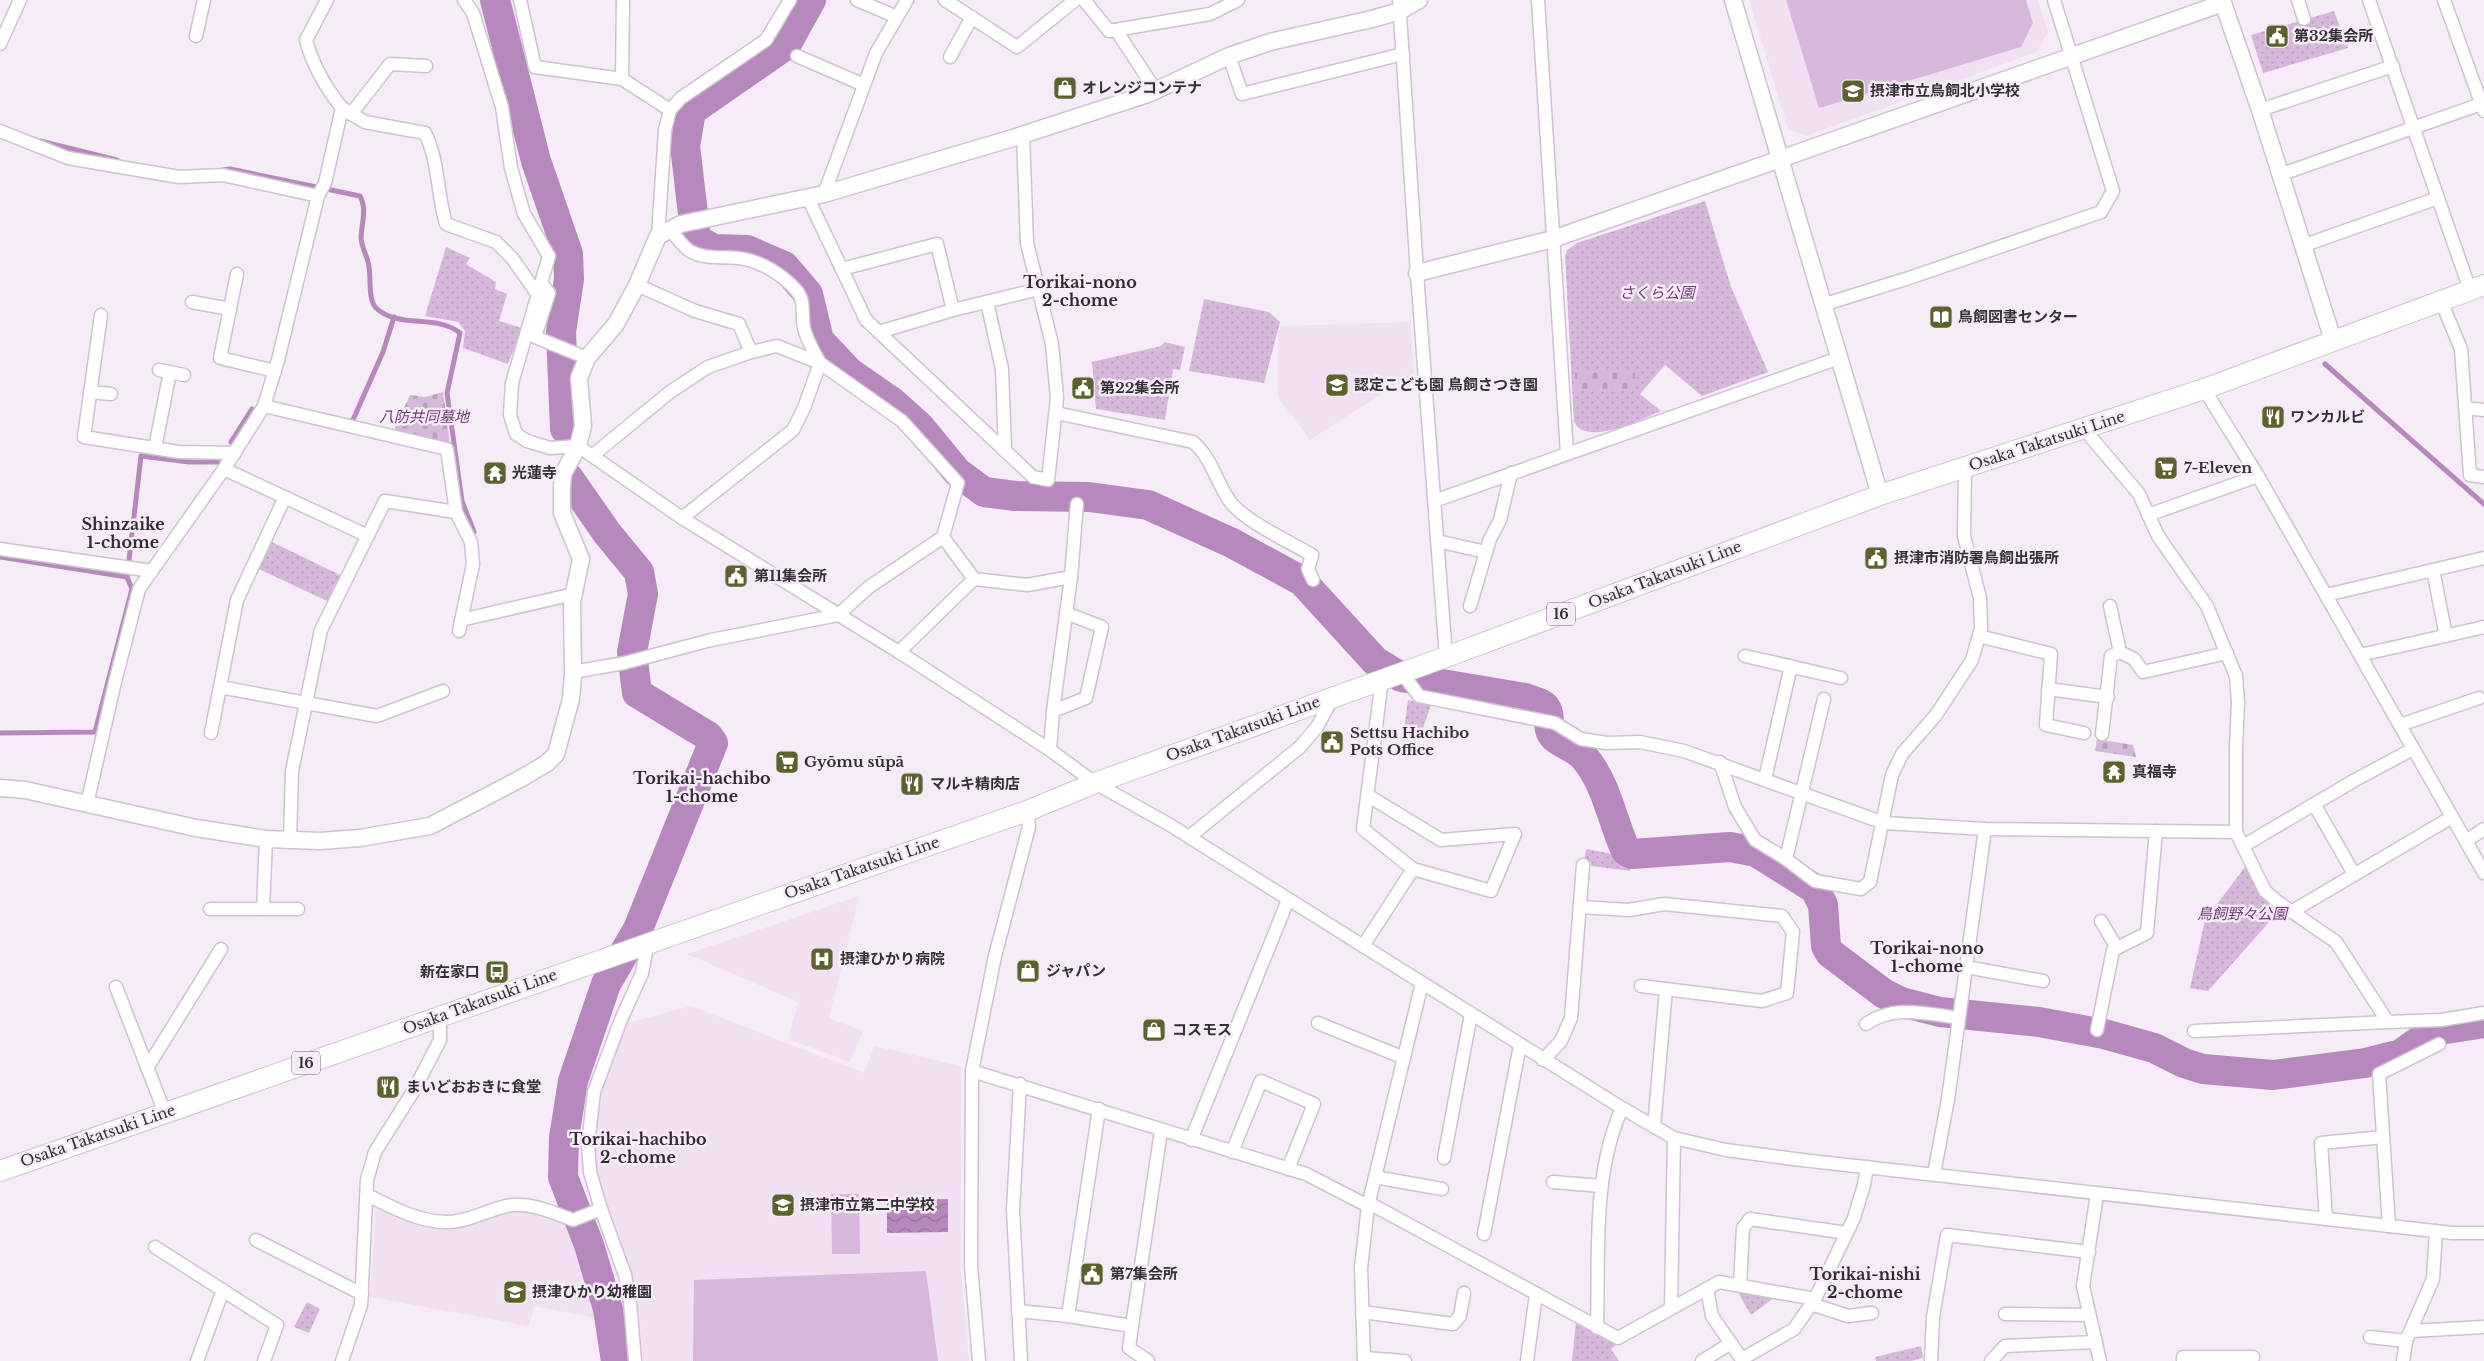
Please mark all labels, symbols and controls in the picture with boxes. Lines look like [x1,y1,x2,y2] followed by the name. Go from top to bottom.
[2264,23,2290,49] public building icon: 第32集会所
[2294,26,2373,45] place label: 第32集会所
[1052,75,1078,101] shop icon: オレンジコンテナ
[1082,78,1202,97] place label: オレンジコンテナ
[1840,78,1866,104] school or university icon: 摂津市立鳥飼北小学校
[1870,81,2020,100] place label: 摂津市立鳥飼北小学校
[1023,272,1137,310] district label: Torikai-nono 2-chome
[1619,283,1696,302] park label: さくら公園
[1928,304,1954,330] library icon: 鳥飼図書センター
[1958,307,2078,326] place label: 鳥飼図書センター
[1324,372,1350,398] school or university icon: 認定こども園 鳥飼さつき園
[1070,375,1096,401] public building icon: 第22集会所
[1354,375,1538,394] place label: 認定こども園 鳥飼さつき園
[1100,378,1180,397] place label: 第22集会所
[2260,404,2286,430] restaurant icon: ワンカルビ
[1966,406,2127,475] street label: Osaka Takatsuki Line
[379,407,471,426] park label: 八防共同墓地
[2290,407,2365,426] place label: ワンカルビ
[2153,455,2179,481] supermarket icon: 7-Eleven
[2184,458,2252,477] place label: 7-Eleven
[482,460,508,486] temple icon: 光蓮寺
[512,463,557,482] place label: 光蓮寺
[81,514,165,552] district label: Shinzaike 1-chome
[1585,536,1744,613] street label: Osaka Takatsuki Line
[1863,545,1889,571] public building icon: 摂津市消防署鳥飼出張所
[1894,548,2059,567] place label: 摂津市消防署鳥飼出張所
[723,563,749,589] public building icon: 第11集会所
[754,566,827,585] place label: 第11集会所
[1547,602,1575,626] road number: 16
[1163,692,1323,765] street label: Osaka Takatsuki Line
[1350,723,1469,759] place label: Settsu Hachibo Pots Office
[1319,729,1345,755] public building icon: Settsu Hachibo Pots Office
[774,749,800,775] supermarket icon: Gyōmu sūpā
[804,752,905,771] place label: Gyōmu sūpā
[2101,759,2127,785] temple icon: 真福寺
[2132,762,2177,781] place label: 真福寺
[633,768,771,806] district label: Torikai-hachibo 1-chome
[899,771,925,797] restaurant icon: マルキ精肉店
[930,774,1020,793] place label: マルキ精肉店
[782,832,942,903] street label: Osaka Takatsuki Line
[2197,904,2289,923] park label: 鳥飼野々公園
[1870,938,1984,976] district label: Torikai-nono 1-chome
[809,946,835,972] hospital icon: 摂津ひかり病院
[840,949,945,968] place label: 摂津ひかり病院
[1015,958,1041,984] shop icon: ジャパン
[484,959,510,985] bus stop icon: 新在家口
[1046,961,1106,980] place label: ジャパン
[420,962,480,981] place label: 新在家口
[400,965,560,1038] street label: Osaka Takatsuki Line
[1141,1017,1167,1043] shop icon: コスモス
[1172,1020,1232,1039] place label: コスモス
[292,1052,320,1074] road number: 16
[375,1074,401,1100] restaurant icon: まいどおおきに食堂
[406,1077,541,1096] place label: まいどおおきに食堂
[18,1100,178,1171] street label: Osaka Takatsuki Line
[569,1129,707,1167] district label: Torikai-hachibo 2-chome
[770,1192,796,1218] school or university icon: 摂津市立第二中学校
[800,1195,935,1214] place label: 摂津市立第二中学校
[1079,1261,1105,1287] public building icon: 第7集会所
[1110,1264,1178,1283] place label: 第7集会所
[1809,1264,1921,1302] district label: Torikai-nishi 2-chome
[502,1279,528,1305] school or university icon: 摂津ひかり幼稚園
[532,1282,652,1301] place label: 摂津ひかり幼稚園

